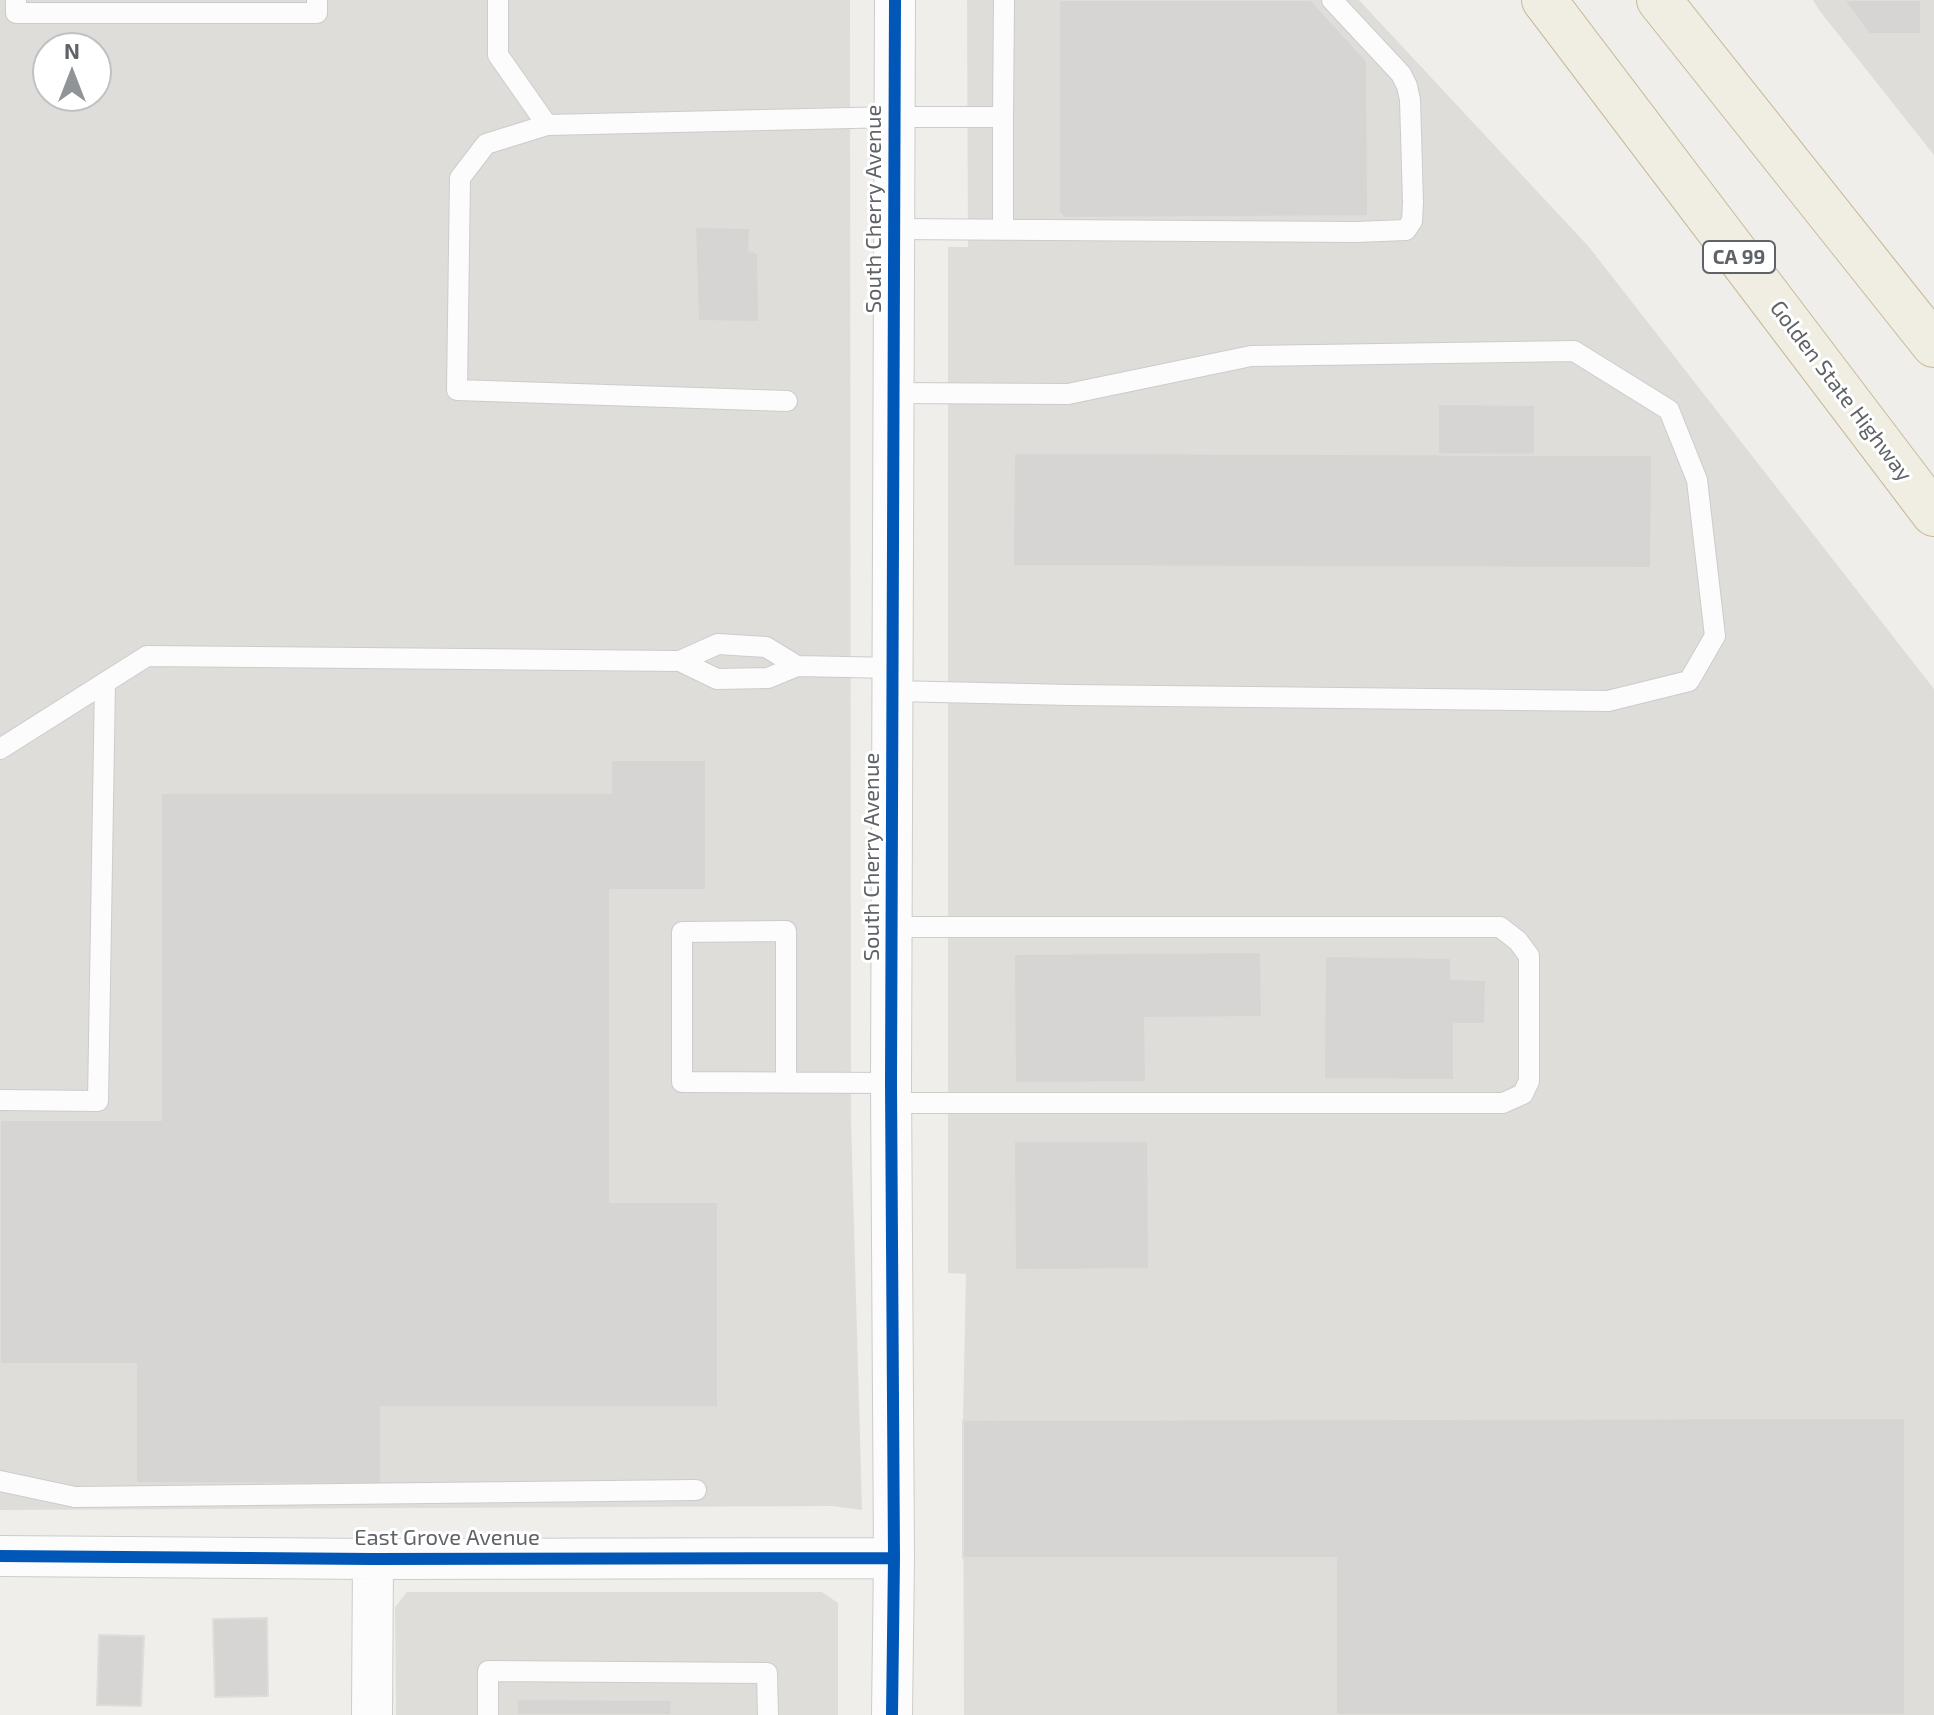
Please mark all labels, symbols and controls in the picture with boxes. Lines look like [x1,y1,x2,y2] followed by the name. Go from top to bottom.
[32,32,112,112] north arrow
[64,37,80,63] text: N
[861,105,887,313] street label: South Cherry Avenue
[1703,241,1775,273] road number: CA 99
[1764,295,1918,487] street label: Golden State Highway
[859,753,885,961] street label: South Cherry Avenue
[354,1525,540,1551] street label: East Grove Avenue

